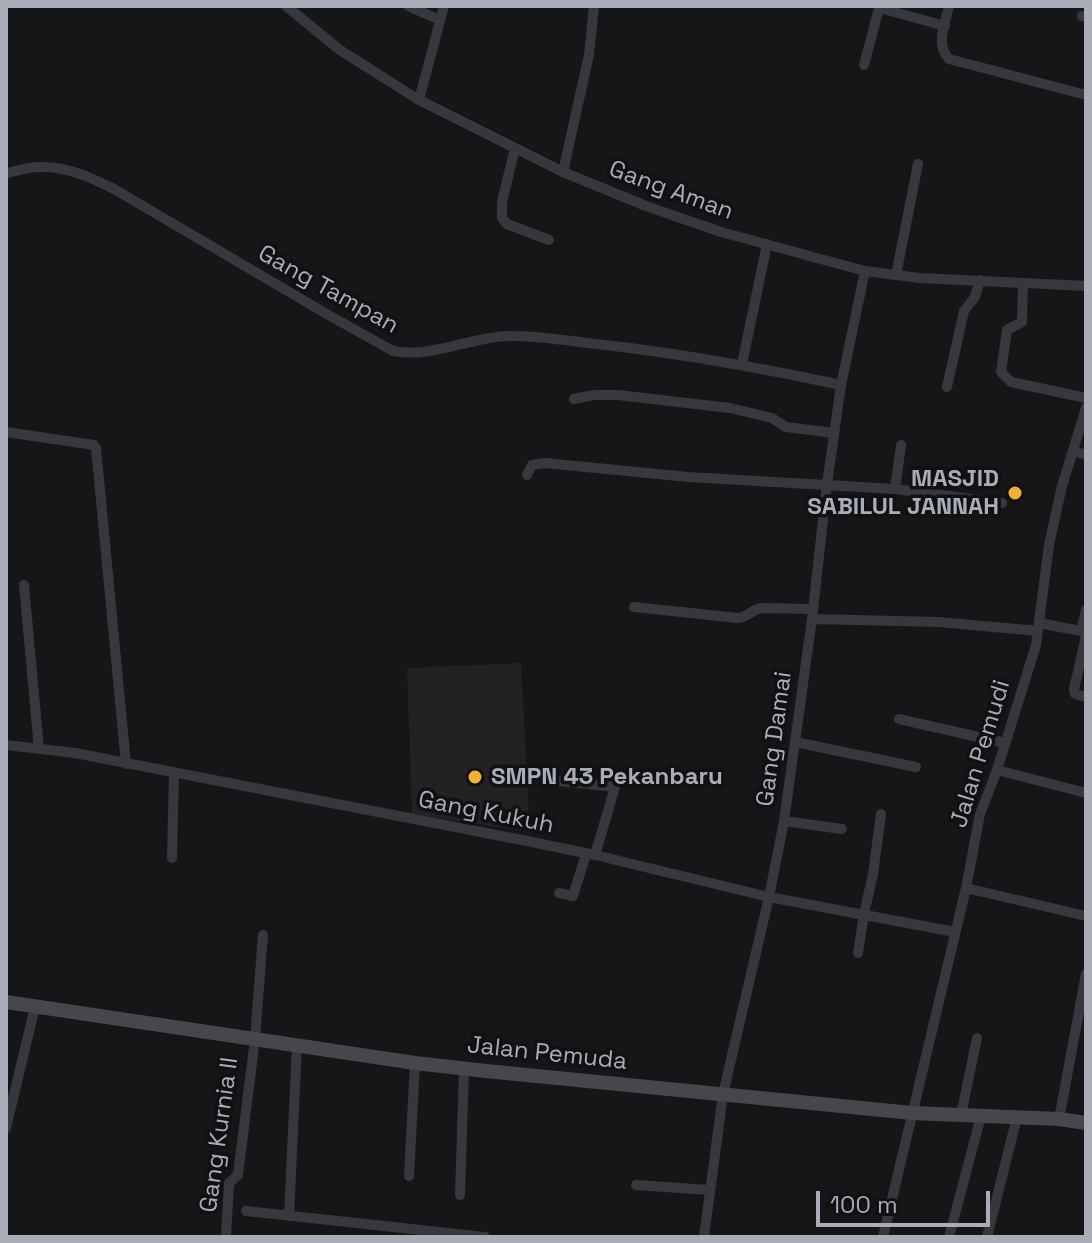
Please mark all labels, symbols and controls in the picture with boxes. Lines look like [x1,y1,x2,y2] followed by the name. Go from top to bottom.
[605,155,737,227] street label: Gang Aman
[253,240,403,340] street label: Gang Tampan
[807,465,999,521] place label: MASJID SABILUL JANNAH
[1006,484,1024,502] marker: MASJID SABILUL JANNAH
[751,670,799,808] street label: Gang Damai
[945,677,1017,831] street label: Jalan Pemudi
[491,763,723,791] place label: SMPN 43 Pekanbaru
[466,768,484,786] marker: SMPN 43 Pekanbaru
[416,786,556,840] street label: Gang Kukuh
[466,1031,628,1077] street label: Jalan Pemuda
[195,1056,245,1214] street label: Gang Kurnia II
[820,1175,994,1225] scale bar
[830,1189,898,1220] text: 100 m

